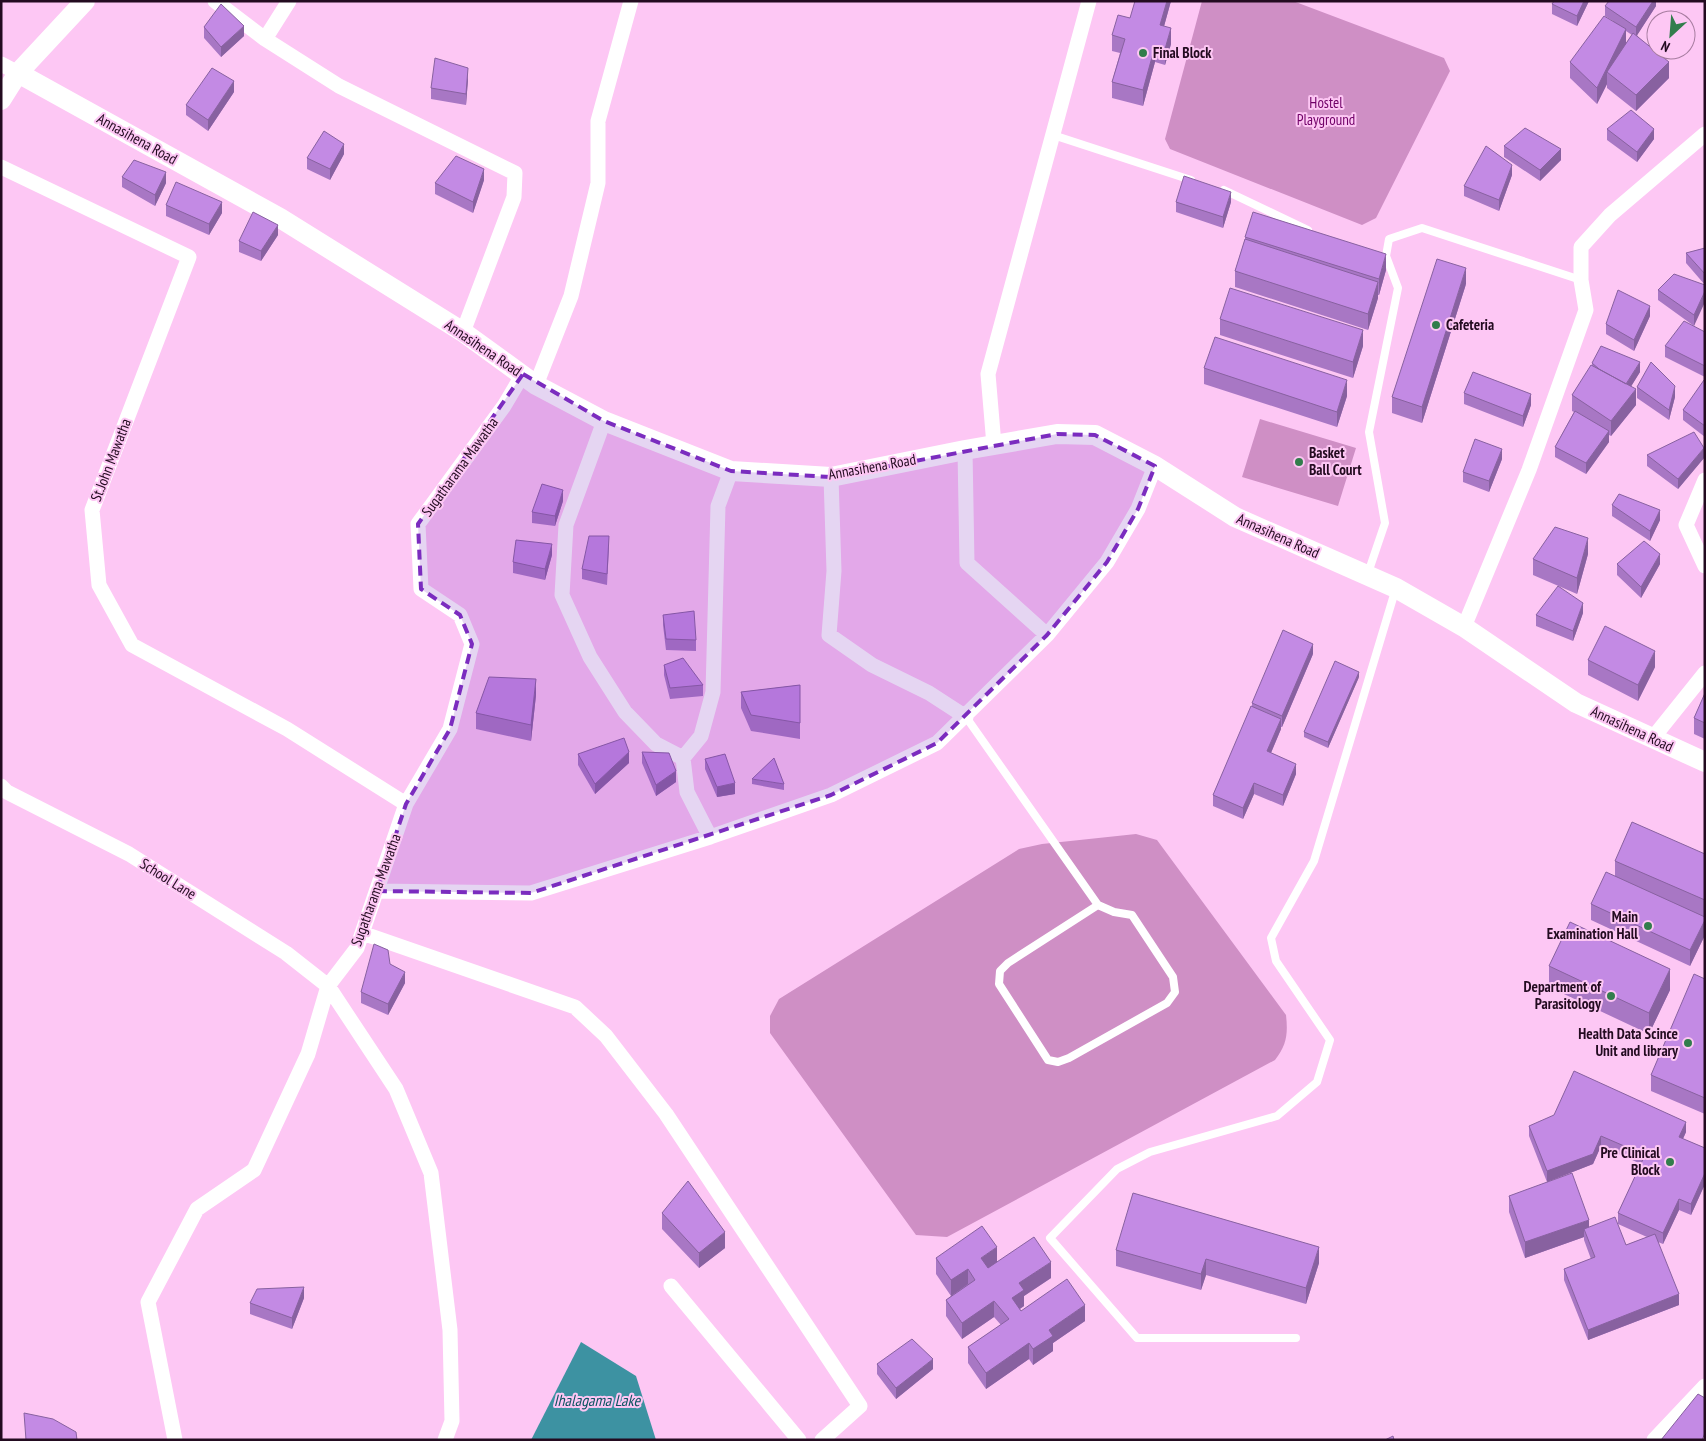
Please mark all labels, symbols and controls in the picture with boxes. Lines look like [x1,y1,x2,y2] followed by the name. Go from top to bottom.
[1646,10,1696,60] north arrow
[1658,37,1673,56] text: N
[1153,43,1212,62] place label: Final Block
[1137,47,1149,59] marker: Final Block
[1297,93,1355,129] park label: Hostel Playground
[94,109,181,168] street label: Annasihena Road
[441,315,525,380] street label: Annasihena Road
[1446,315,1494,334] place label: Cafeteria
[1430,319,1442,331] marker: Cafeteria
[417,413,502,520] street label: Sugatharama Mawatha
[86,416,135,504] street label: St.John Mawatha
[1309,443,1362,479] place label: Basket Ball Court
[827,449,917,484] street label: Annasihena Road
[1293,456,1305,468] marker: Basket Ball Court
[1234,509,1323,562] street label: Annasihena Road
[1588,701,1676,756] street label: Annasihena Road
[346,831,405,949] street label: Sugatharama Mawatha
[137,854,200,903] street label: School Lane
[1547,907,1638,943] place label: Main Examination Hall
[1642,920,1654,932] marker: Main Examination Hall
[1523,977,1602,1013] place label: Department of Parasitology
[1605,990,1617,1002] marker: Department of Parasitology
[1578,1024,1679,1060] place label: Health Data Scince Unit and library
[1682,1037,1694,1049] marker: Health Data Scince Unit and library
[1600,1143,1661,1179] place label: Pre Clinical Block
[1664,1156,1676,1168] marker: Pre Clinical Block
[554,1390,642,1410] water label: Ihalagama Lake

